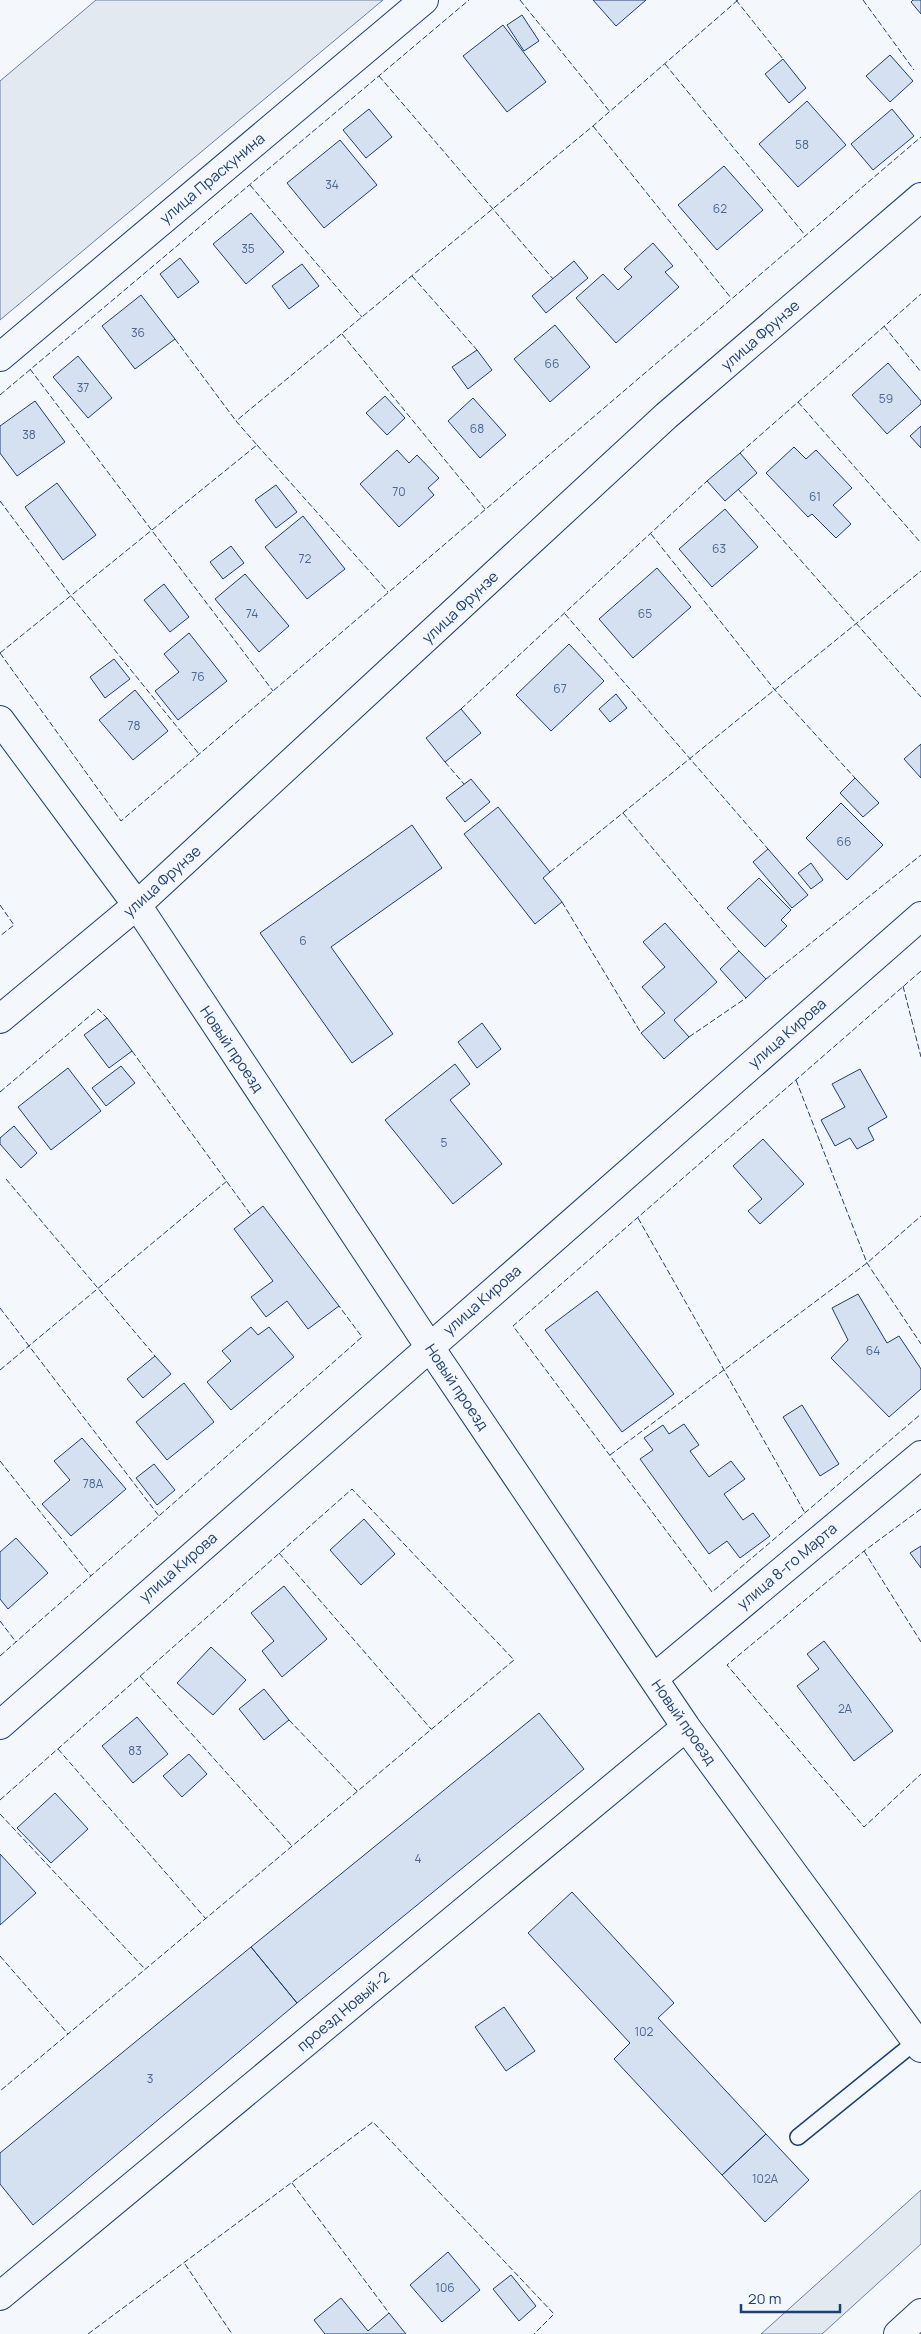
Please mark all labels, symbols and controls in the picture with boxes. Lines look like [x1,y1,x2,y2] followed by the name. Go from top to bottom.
[155,128,269,228] street label: улица Праскунина
[795,136,809,153] house number: 58
[325,176,339,193] house number: 34
[713,200,727,217] house number: 62
[241,240,255,257] house number: 35
[716,295,804,375] street label: улица Фрунзе
[131,324,145,341] house number: 36
[545,355,559,372] house number: 66
[77,379,89,396] house number: 37
[879,390,893,407] house number: 59
[470,420,484,437] house number: 68
[22,426,36,443] house number: 38
[392,483,406,500] house number: 70
[809,488,821,505] house number: 61
[712,540,726,557] house number: 63
[299,550,312,567] house number: 72
[417,566,503,648] street label: улица Фрунзе
[246,605,258,622] house number: 74
[638,605,652,622] house number: 65
[191,668,205,685] house number: 76
[553,680,567,697] house number: 67
[128,717,141,734] house number: 78
[837,833,851,850] house number: 66
[119,840,206,922] street label: улица Фрунзе
[299,932,307,949] house number: 6
[744,993,830,1073] street label: улица Кирова
[195,1002,269,1096] street label: Новый проезд
[441,1134,448,1151] house number: 5
[439,1260,525,1340] street label: улица Кирова
[420,1340,494,1434] street label: Новый проезд
[866,1342,880,1359] house number: 64
[83,1475,104,1492] house number: 78А
[733,1518,841,1614] street label: улица 8-го Марта
[135,1527,221,1607] street label: улица Кирова
[647,1675,721,1769] street label: Новый проезд
[838,1700,852,1717] house number: 2А
[128,1742,142,1759] house number: 83
[414,1850,422,1867] house number: 4
[292,1966,394,2056] street label: проезд Новый-2
[635,2023,654,2040] house number: 102
[147,2070,153,2087] house number: 3
[752,2170,778,2187] house number: 102А
[435,2279,455,2296] house number: 106
[741,2282,840,2314] scale bar
[748,2288,781,2309] text: 20 m

